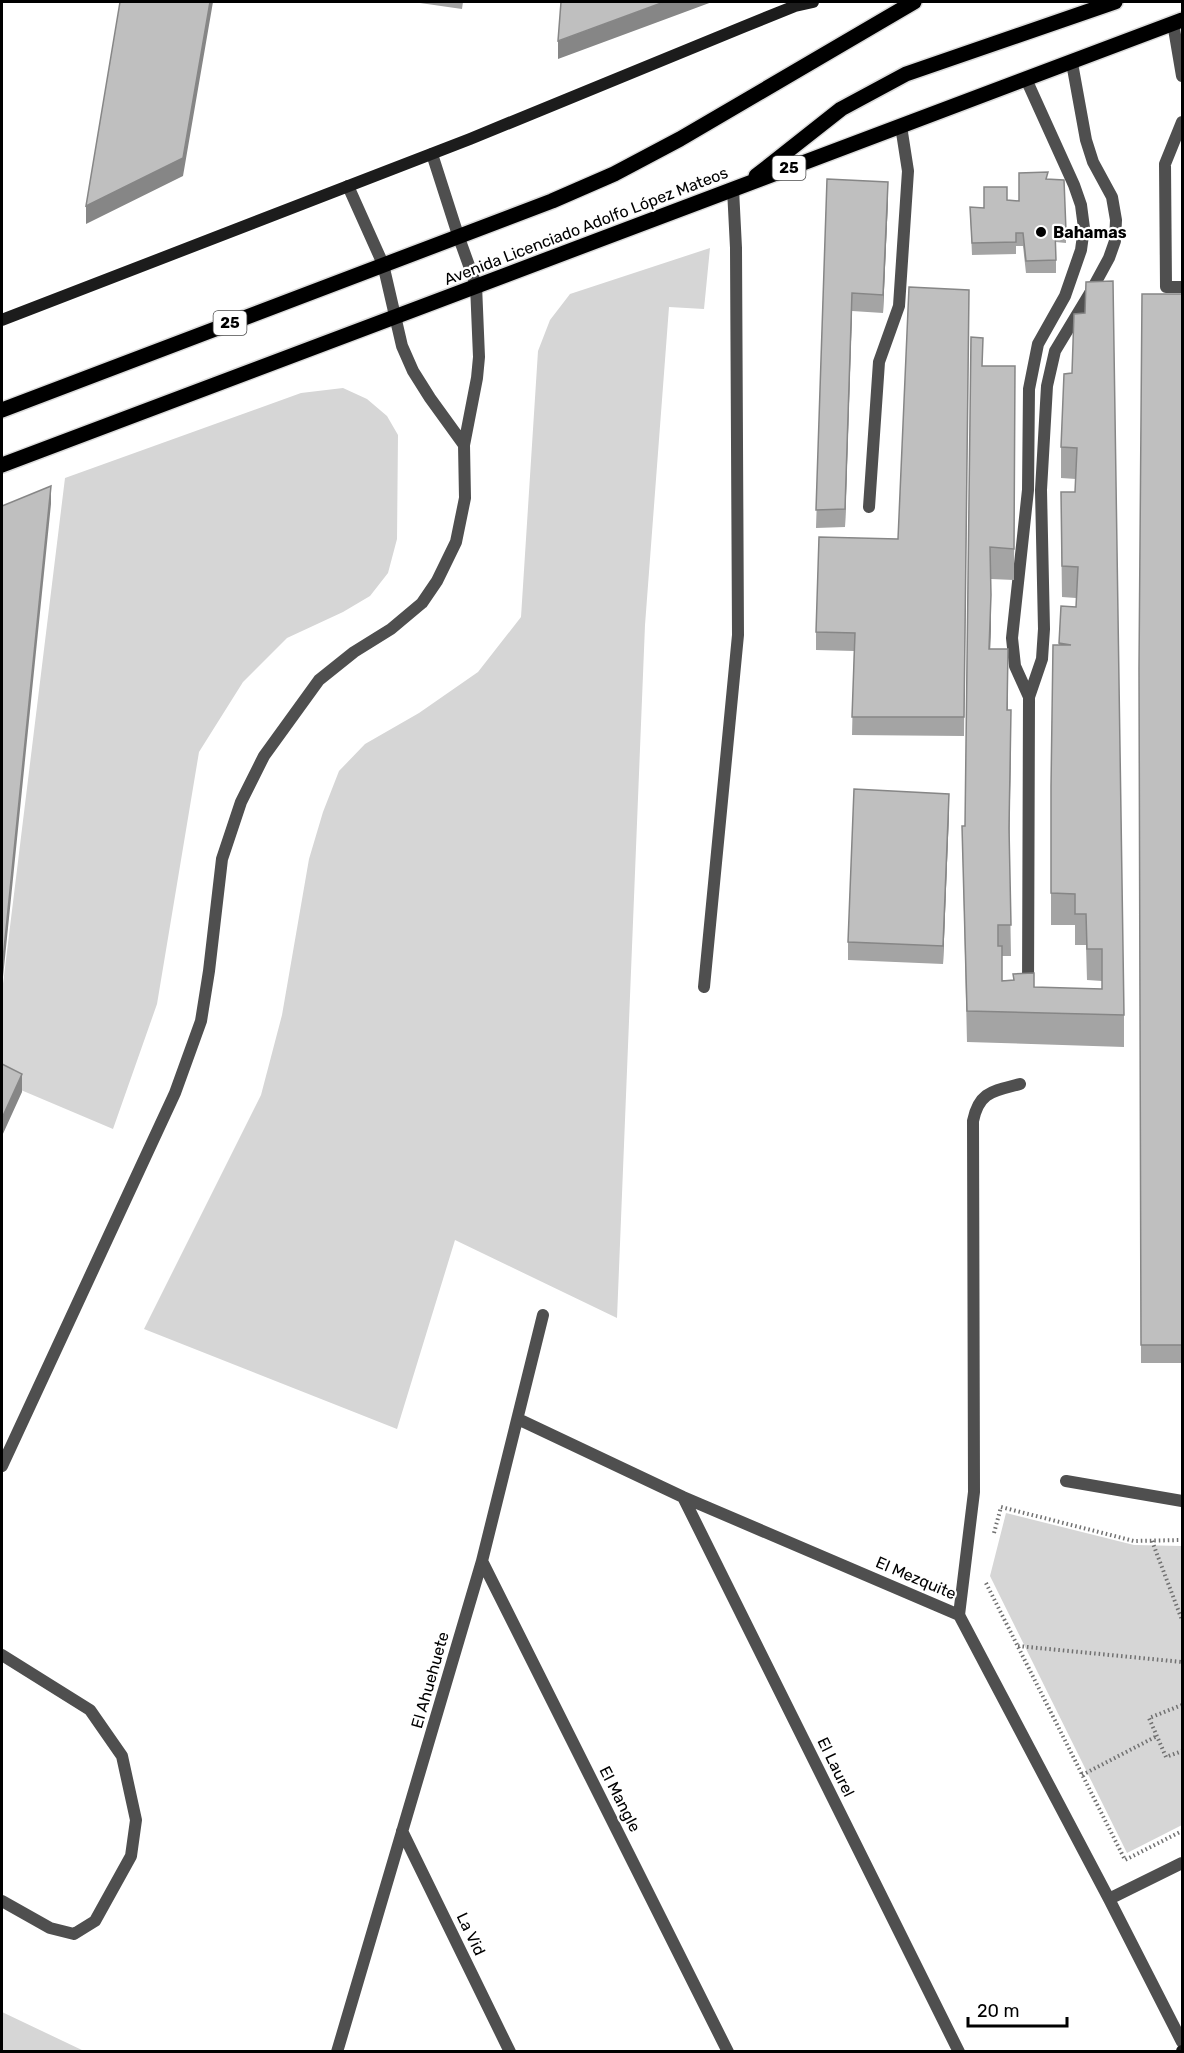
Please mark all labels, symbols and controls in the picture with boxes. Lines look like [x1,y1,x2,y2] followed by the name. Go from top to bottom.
[772,156,806,180] road number: 25
[441,163,731,289] street label: Avenida Licenciado Adolfo López Mateos
[1053,223,1127,242] place label: Bahamas
[1034,225,1048,239] marker: Bahamas
[214,311,246,335] road number: 25
[873,1553,959,1603] street label: El Mezquite
[407,1629,453,1731] street label: El Ahuehuete
[813,1734,859,1800] street label: El Laurel
[595,1763,645,1835] street label: El Mangle
[453,1910,489,1958] street label: La Vid
[968,1990,1067,2028] scale bar
[977,2000,1019,2022] text: 20 m

